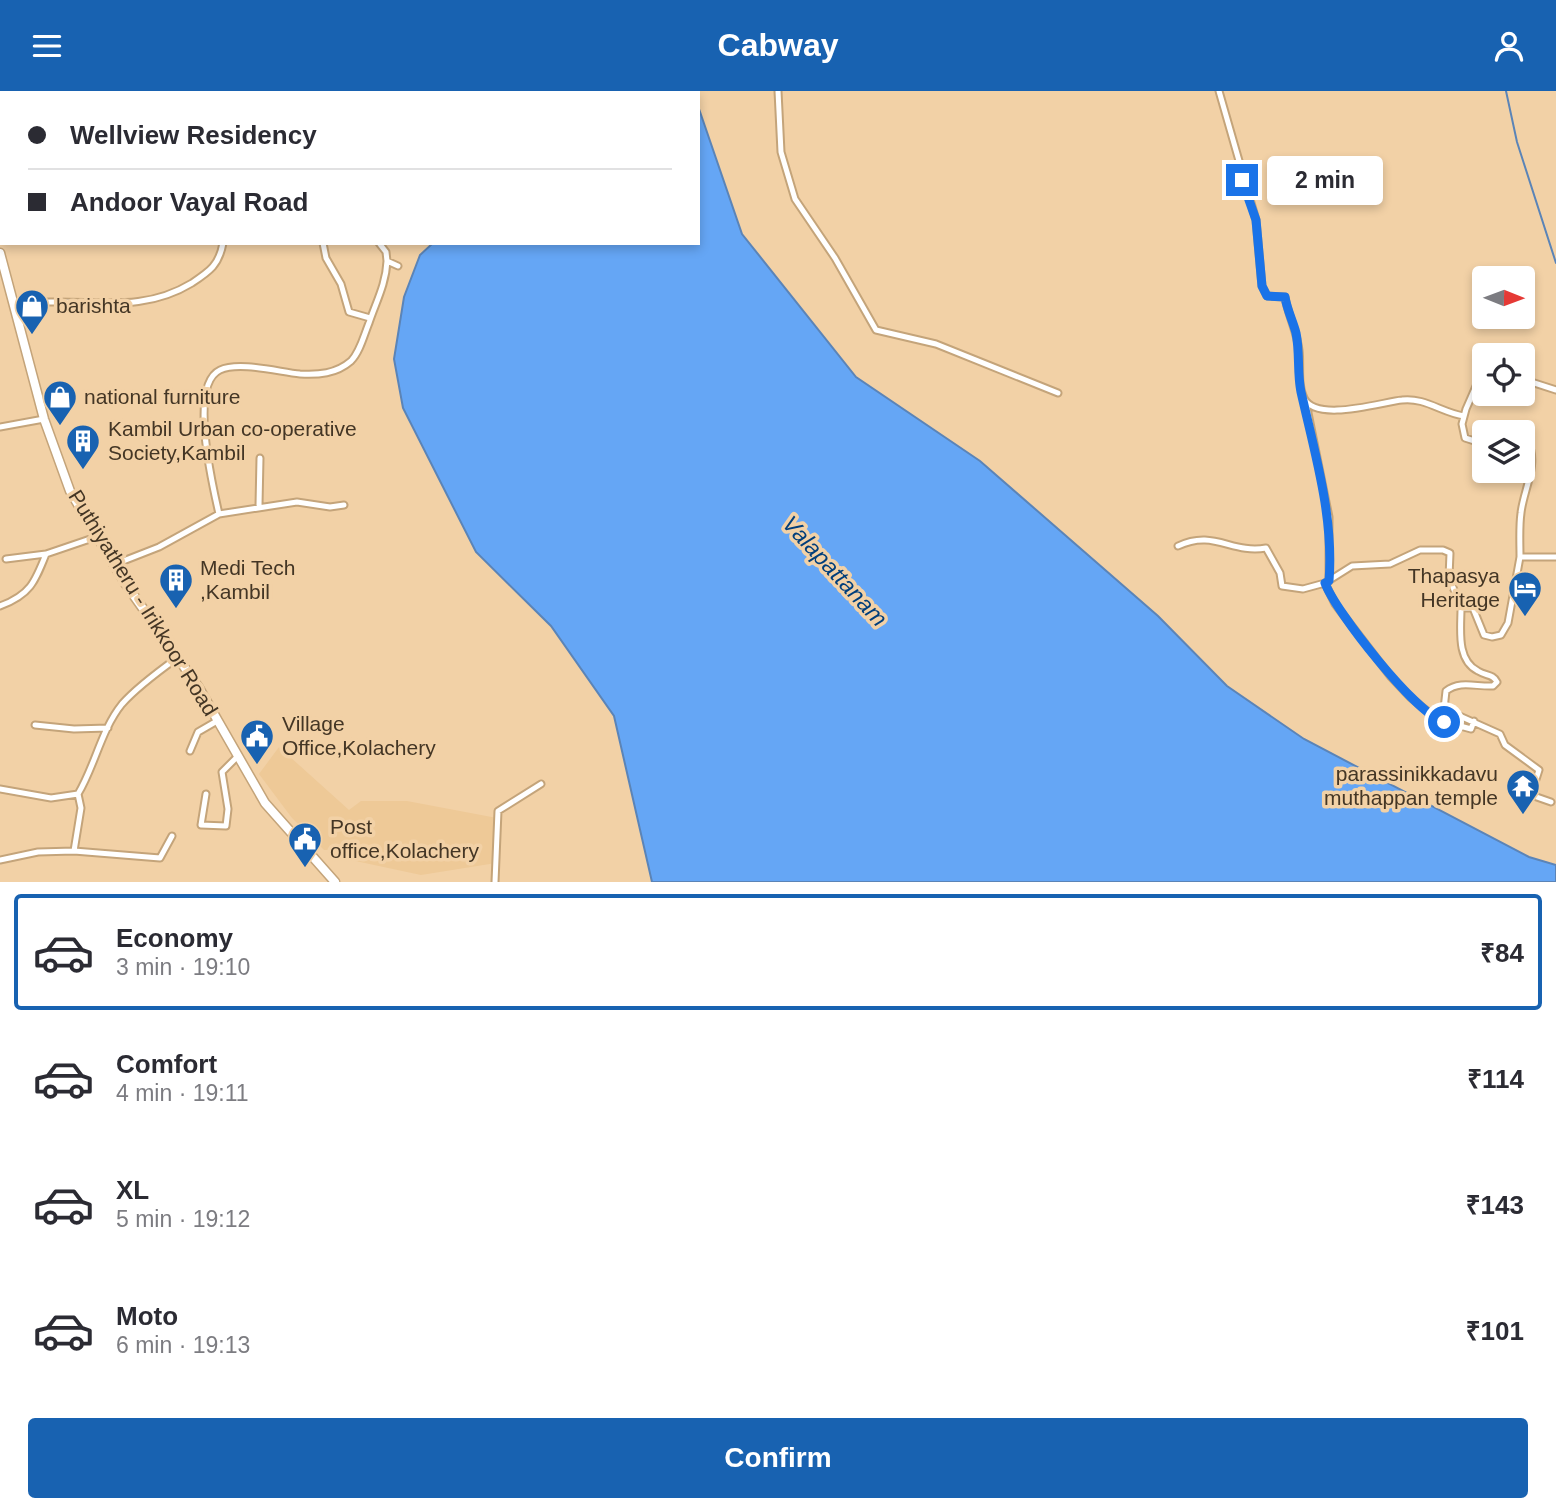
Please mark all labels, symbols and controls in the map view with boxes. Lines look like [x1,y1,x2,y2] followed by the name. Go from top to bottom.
[28,27,66,65] icon: menu
[718,27,838,63] text: Cabway
[1490,27,1528,65] icon: person
[70,120,317,150] text: Wellview Residency
[1266,155,1382,205] callout: 2 min
[1226,164,1258,196] route end
[1295,167,1355,193] text: 2 min
[70,187,308,217] text: Andoor Vayal Road
[1472,266,1535,329] north arrow
[1472,266,1535,483] map controls
[13,287,51,336] shop icon: barishta
[56,294,131,317] place label: barishta
[1472,343,1535,406] button: locate
[41,378,79,427] shop icon: national furniture
[84,385,240,408] place label: national furniture
[108,417,357,464] place label: Kambil Urban co-operative Society,Kambil
[1472,420,1535,483] button: layers
[64,422,102,471] building icon: Kambil Urban co-operative Society,Kambil
[64,486,222,720] street label: Puthiyatheru - Irikkoor Road
[777,511,893,631] water label: Valapattanam
[200,556,295,603] place label: Medi Tech ,Kambil
[157,561,195,610] building icon: Medi Tech ,Kambil
[1408,564,1500,611] place label: Thapasya Heritage
[1506,569,1544,618] hotel icon: Thapasya Heritage
[1428,706,1460,738] route start
[282,712,436,759] place label: Village Office,Kolachery
[238,717,276,766] public building icon: Village Office,Kolachery
[1324,762,1498,809] place label: parassinikkadavu muthappan temple
[1504,767,1542,816] temple icon: parassinikkadavu muthappan temple
[330,815,480,862] place label: Post office,Kolachery
[286,820,324,869] public building icon: Post office,Kolachery
[32,921,95,984] icon: car
[116,923,233,953] text: Economy
[1480,938,1524,968] text: ₹84
[116,954,250,980] text: 3 min · 19:10
[32,1047,95,1110] icon: car
[116,1049,217,1079] text: Comfort
[1467,1064,1524,1094] text: ₹114
[116,1080,249,1106] text: 4 min · 19:11
[32,1173,95,1236] icon: car
[116,1175,149,1205] text: XL
[1466,1190,1524,1220] text: ₹143
[116,1206,250,1232] text: 5 min · 19:12
[32,1299,95,1362] icon: car
[116,1301,178,1331] text: Moto
[1466,1316,1524,1346] text: ₹101
[116,1332,250,1358] text: 6 min · 19:13
[28,1418,1528,1498] button: Confirm

